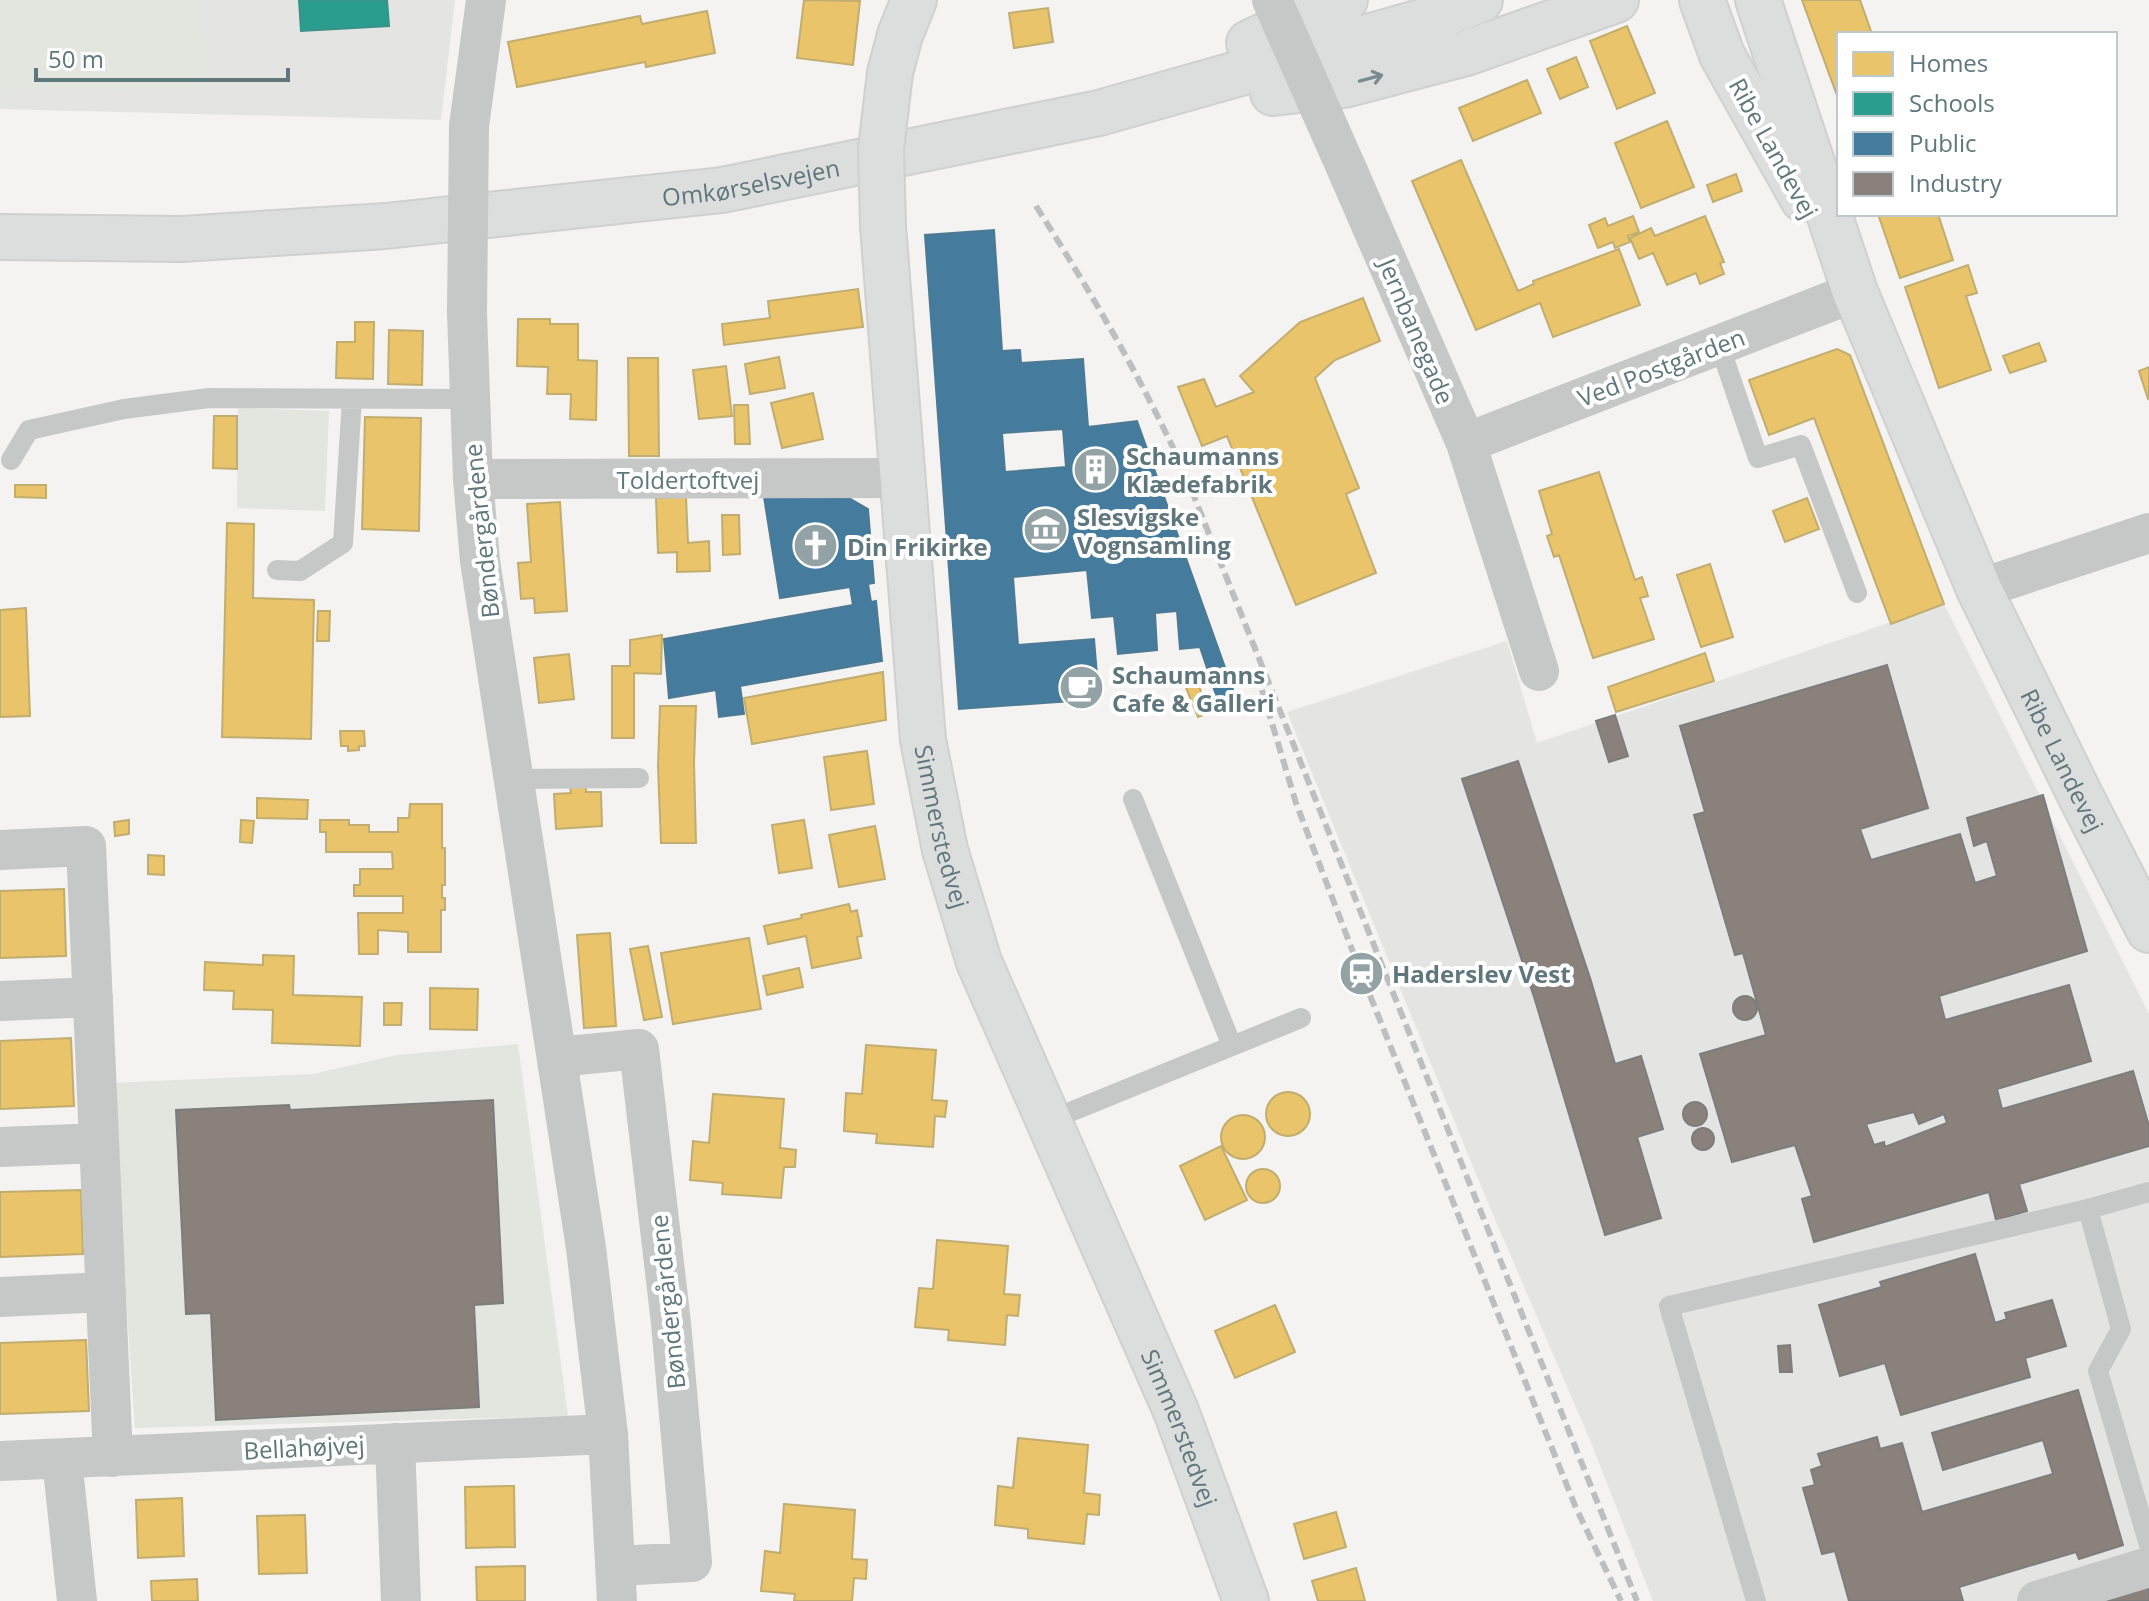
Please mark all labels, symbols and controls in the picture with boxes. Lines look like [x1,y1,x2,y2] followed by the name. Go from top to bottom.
[36,32,288,82] scale bar
[1837,32,2117,216] legend
[48,42,104,75] text: 50 m
[1909,46,1988,79] text: Homes
[1357,70,1383,85] one-way arrow
[1722,72,1826,224] street label: Ribe Landevej
[1909,86,1995,119] text: Schools
[1909,126,1976,159] text: Public
[660,150,842,213] street label: Omkørselsvejen
[1909,166,2003,199] text: Industry
[1371,251,1463,409] street label: Jernbanegade
[1573,320,1749,414] street label: Ved Postgården
[1126,439,1279,500] place label: Schaumanns Klædefabrik
[455,442,507,620] street label: Bøndergårdene
[1071,445,1119,493] building icon: Schaumanns Klædefabrik
[617,463,759,496] street label: Toldertoftvej
[1077,500,1231,561] place label: Slesvigske Vognsamling
[1022,506,1070,554] museum icon: Slesvigske Vognsamling
[792,522,840,570] church icon: Din Frikirke
[847,530,988,563] place label: Din Frikirke
[1112,658,1275,719] place label: Schaumanns Cafe & Galleri
[1057,664,1105,712] cafe icon: Schaumanns Cafe & Galleri
[2014,683,2112,837] street label: Ribe Landevej
[908,742,978,912] street label: Simmerstedvej
[1337,949,1385,997] station icon: Haderslev Vest
[1392,957,1571,990] place label: Haderslev Vest
[641,1213,693,1391] street label: Bøndergårdene
[1134,1344,1226,1511] street label: Simmerstedvej
[243,1427,365,1467] street label: Bellahøjvej

